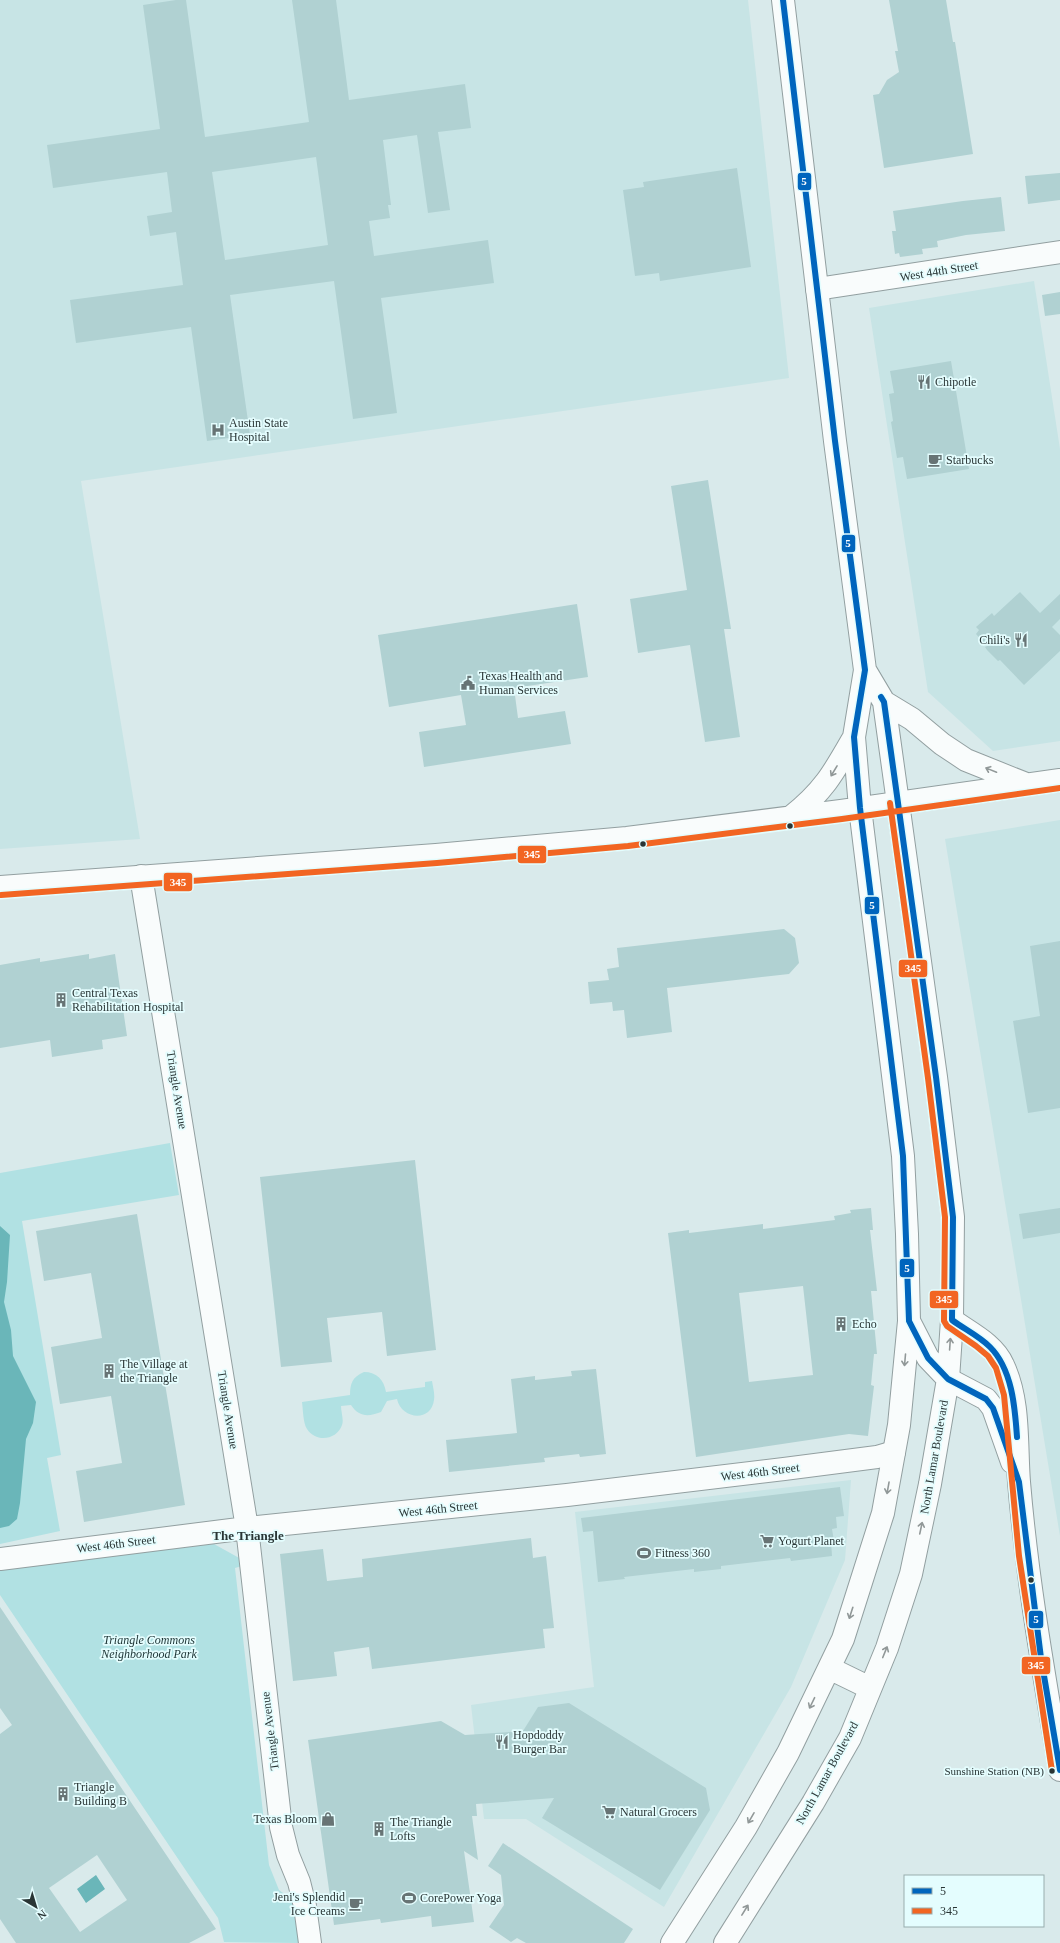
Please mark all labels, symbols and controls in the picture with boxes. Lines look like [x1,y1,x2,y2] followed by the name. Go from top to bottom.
[797,172,812,191] line badge: 5
[801,175,807,187] text: 5
[899,258,980,284] street label: West 44th Street
[916,374,932,390] restaurant icon: Chipotle
[935,375,976,389] place label: Chipotle
[229,416,288,444] place label: Austin State Hospital
[210,422,226,438] hospital icon: Austin State Hospital
[927,452,943,468] cafe icon: Starbucks
[946,453,994,467] place label: Starbucks
[841,534,856,553] line badge: 5
[845,537,851,549] text: 5
[1013,632,1029,648] restaurant icon: Chili's
[979,633,1010,647] place label: Chili's
[479,669,562,697] place label: Texas Health and Human Services
[460,675,476,691] public building icon: Texas Health and Human Services
[830,765,839,776] one-way arrow
[985,766,997,773] one-way arrow
[785,821,795,831] unlabelled marker
[638,839,648,849] unlabelled marker
[517,845,547,864] line badge: 345
[524,848,541,860] text: 345
[163,872,193,892] line badge: 345
[170,876,187,888] text: 345
[864,896,880,915] line badge: 5
[869,899,875,911] text: 5
[898,959,928,978] line badge: 345
[905,962,922,974] text: 345
[72,986,184,1014] place label: Central Texas Rehabilitation Hospital
[53,992,69,1008] building icon: Central Texas Rehabilitation Hospital
[164,1050,190,1130] street label: Triangle Avenue
[899,1258,915,1278] line badge: 5
[904,1262,910,1274] text: 5
[929,1290,959,1309] line badge: 345
[936,1293,953,1305] text: 345
[833,1316,849,1332] building icon: Echo
[852,1317,877,1331] place label: Echo
[947,1338,954,1351] one-way arrow
[901,1353,909,1366] one-way arrow
[120,1357,188,1385] place label: The Village at the Triangle
[101,1363,117,1379] building icon: The Village at the Triangle
[215,1370,241,1450] street label: Triangle Avenue
[917,1399,951,1515] street label: North Lamar Boulevard
[720,1460,801,1484] street label: West 46th Street
[883,1482,891,1495] one-way arrow
[398,1498,479,1520] street label: West 46th Street
[918,1521,926,1534] one-way arrow
[212,1528,284,1543] district label: The Triangle
[76,1532,157,1556] street label: West 46th Street
[759,1533,775,1549] supermarket icon: Yogurt Planet
[778,1534,844,1548] place label: Yogurt Planet
[636,1545,652,1561] sports icon: Fitness 360
[655,1546,710,1560] place label: Fitness 360
[1026,1575,1036,1585] unlabelled marker
[847,1606,854,1619] one-way arrow
[1028,1610,1044,1629] line badge: 5
[1033,1613,1039,1625] text: 5
[100,1633,197,1661] park label: Triangle Commons Neighborhood Park
[882,1647,890,1659] one-way arrow
[1021,1656,1051,1675] line badge: 345
[1028,1659,1045,1671] text: 345
[258,1691,282,1771] street label: Triangle Avenue
[808,1697,815,1709] one-way arrow
[793,1719,861,1827] street label: North Lamar Boulevard
[513,1728,566,1756] place label: Hopdoddy Burger Bar
[494,1734,510,1750] restaurant icon: Hopdoddy Burger Bar
[944,1765,1044,1778] place label: Sunshine Station (NB)
[1047,1766,1057,1776] marker: Sunshine Station (NB)
[74,1780,127,1808] place label: Triangle Building B
[55,1786,71,1802] building icon: Triangle Building B
[601,1804,617,1820] supermarket icon: Natural Grocers
[620,1805,697,1819] place label: Natural Grocers
[320,1811,336,1827] shop icon: Texas Bloom
[747,1811,755,1823] one-way arrow
[254,1812,318,1826] place label: Texas Bloom
[390,1815,452,1843] place label: The Triangle Lofts
[371,1821,387,1837] building icon: The Triangle Lofts
[904,1875,1044,1927] legend
[940,1884,946,1898] text: 5
[16,1887,56,1927] north arrow
[273,1890,345,1918] place label: Jeni's Splendid Ice Creams
[401,1890,417,1906] sports icon: CorePower Yoga
[420,1891,502,1905] place label: CorePower Yoga
[348,1896,364,1912] cafe icon: Jeni's Splendid Ice Creams
[742,1904,750,1916] one-way arrow
[940,1904,958,1918] text: 345
[35,1908,49,1922] text: N

